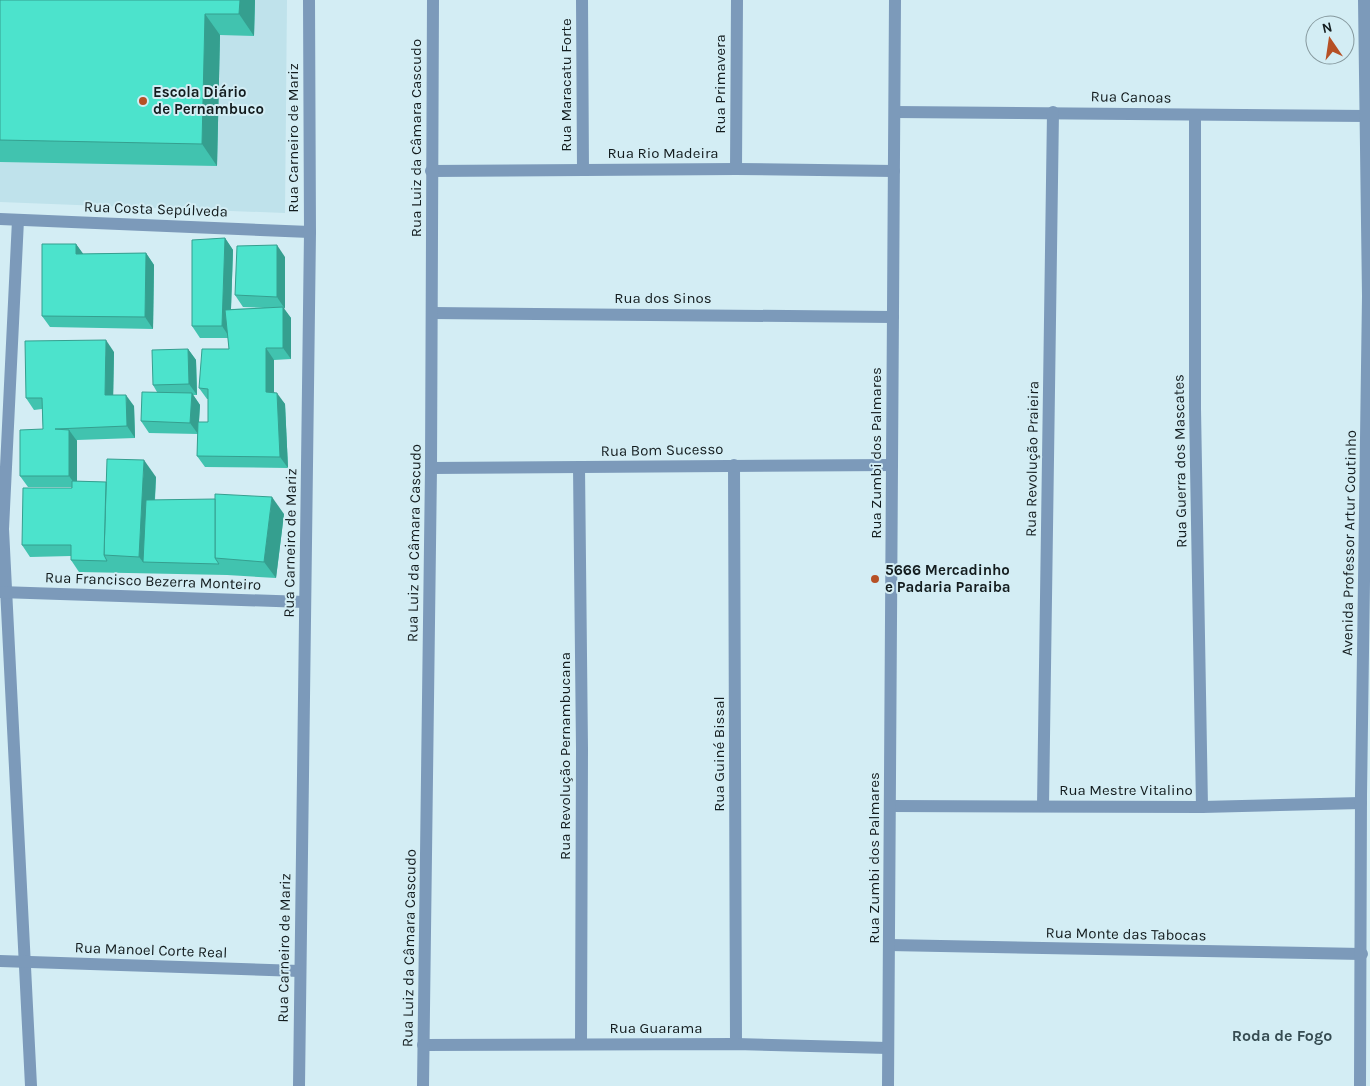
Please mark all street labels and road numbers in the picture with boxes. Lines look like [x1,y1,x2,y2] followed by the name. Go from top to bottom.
[557,18,575,152] street label: Rua Maracatu Forte
[711,34,729,134] street label: Rua Primavera
[407,39,425,237] street label: Rua Luiz da Câmara Cascudo
[284,63,302,213] street label: Rua Carneiro de Mariz
[1090,87,1172,107] street label: Rua Canoas
[607,144,719,162] street label: Rua Rio Madeira
[84,197,228,221] street label: Rua Costa Sepúlveda
[614,289,712,307] street label: Rua dos Sinos
[867,367,885,539] street label: Rua Zumbi dos Palmares
[1169,374,1191,548] street label: Rua Guerra dos Mascates
[1022,381,1042,537] street label: Rua Revolução Praieira
[1338,430,1360,656] street label: Avenida Professor Artur Coutinho
[600,440,724,460] street label: Rua Bom Sucesso
[403,444,425,642] street label: Rua Luiz da Câmara Cascudo
[280,468,300,618] street label: Rua Carneiro de Mariz
[45,568,261,594] street label: Rua Francisco Bezerra Monteiro
[556,652,574,860] street label: Rua Revolução Pernambucana
[710,696,728,812] street label: Rua Guiné Bissal
[865,772,883,944] street label: Rua Zumbi dos Palmares
[1059,781,1193,799] street label: Rua Mestre Vitalino
[398,849,420,1047] street label: Rua Luiz da Câmara Cascudo
[274,873,294,1023] street label: Rua Carneiro de Mariz
[1045,924,1207,944] street label: Rua Monte das Tabocas
[74,938,228,962] street label: Rua Manoel Corte Real
[609,1019,703,1037] street label: Rua Guarama

